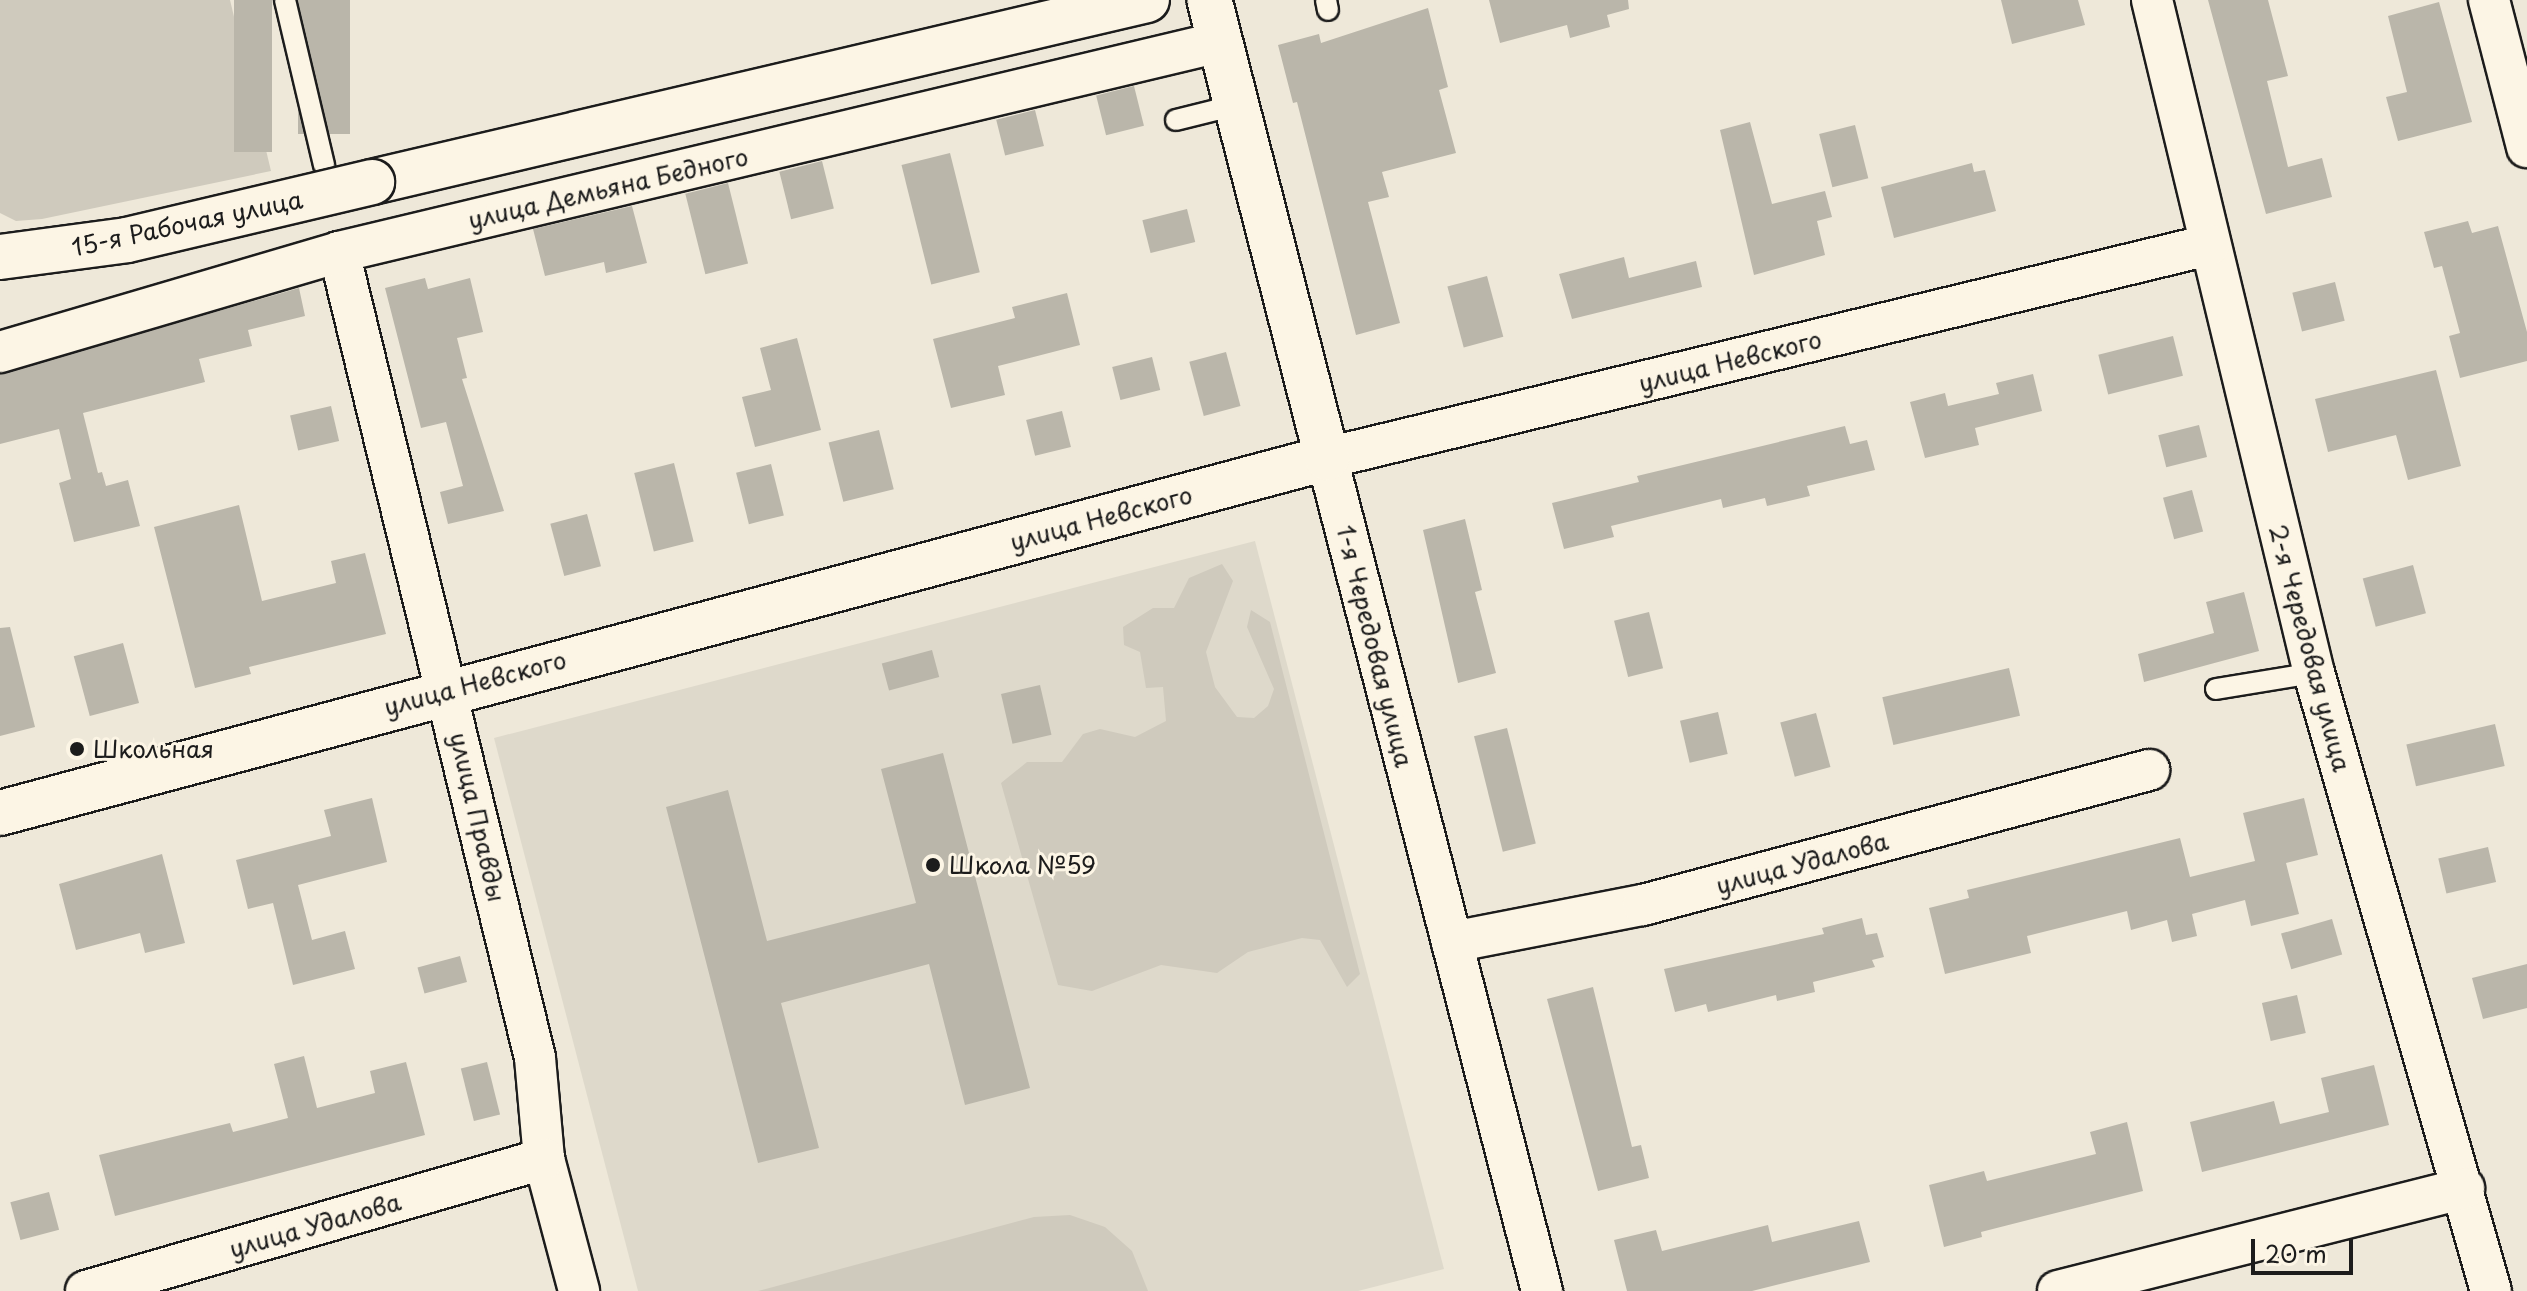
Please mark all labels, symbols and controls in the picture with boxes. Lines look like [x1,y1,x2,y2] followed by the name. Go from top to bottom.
[464,142,752,234] street label: улица Демьяна Бедного
[69,184,305,262] street label: 15-я Рабочая улица
[1635,324,1825,398] street label: улица Невского
[1006,480,1196,556] street label: улица Невского
[2263,521,2357,775] street label: 2-я Чередовая улица
[1331,522,1419,770] street label: 1-я Чередовая улица
[380,645,570,721] street label: улица Невского
[444,729,512,905] street label: улица Правды
[93,735,214,763] place label: Школьная
[68,740,86,758] marker: Школьная
[1712,826,1892,900] street label: улица Удалова
[949,851,1097,879] place label: Школа №59
[924,856,942,874] marker: Школа №59
[225,1187,405,1263] street label: улица Удалова
[2255,1223,2357,1273] scale bar
[2265,1235,2327,1271] text: 20 m

